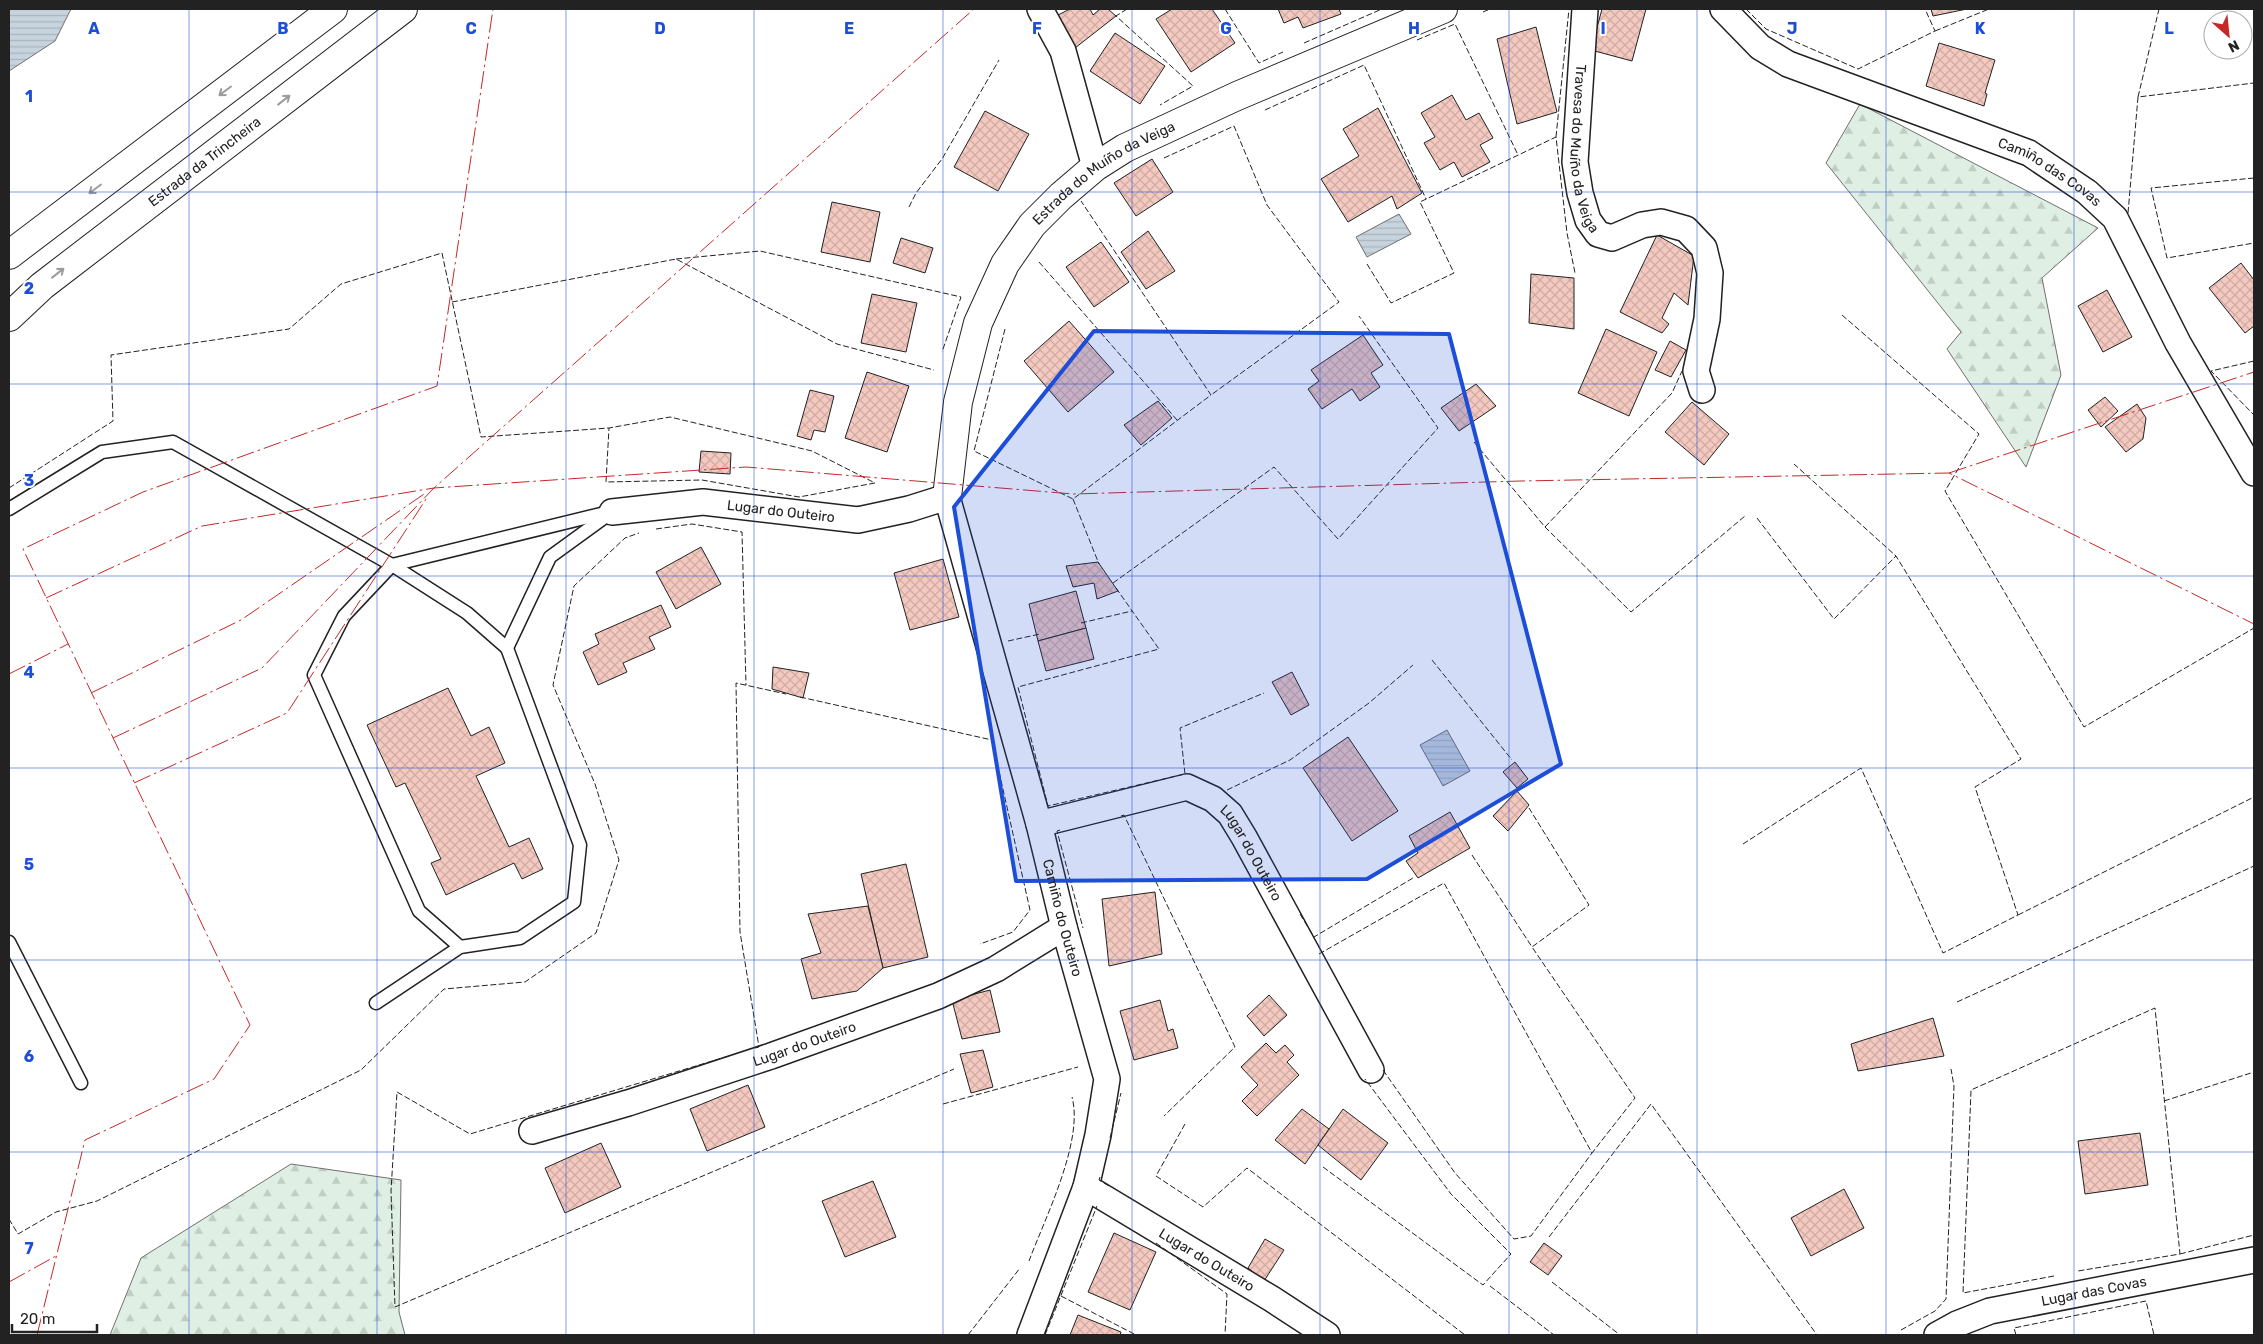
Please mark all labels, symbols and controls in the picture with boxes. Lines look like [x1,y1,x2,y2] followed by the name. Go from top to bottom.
[2203,10,2253,60] north arrow
[88,19,100,38] text: A
[277,19,289,38] text: B
[465,19,477,38] text: C
[654,19,666,38] text: D
[844,19,854,38] text: E
[1032,19,1042,38] text: F
[1220,19,1232,38] text: G
[1408,19,1420,38] text: H
[1600,19,1606,38] text: I
[1787,19,1797,38] text: J
[1975,19,1986,38] text: K
[2164,19,2174,38] text: L
[2225,36,2242,56] text: N
[1566,64,1603,236] street label: Travesa do Muíño da Veiga
[218,86,232,96] one-way arrow
[25,87,33,106] text: 1
[277,95,291,105] one-way arrow
[145,113,264,210] street label: Estrada da Trincheira
[1029,118,1178,228] street label: Estrada do Muíño da Veiga
[1996,134,2105,210] street label: Camiño das Covas
[89,184,102,195] one-way arrow
[51,268,64,279] one-way arrow
[24,279,34,298] text: 2
[24,471,34,490] text: 3
[726,496,836,526] street label: Lugar do Outeiro
[24,663,35,682] text: 4
[1217,801,1286,904] street label: Lugar do Outeiro
[24,855,34,874] text: 5
[1039,857,1086,978] street label: Camiño do Outeiro
[751,1018,858,1070] street label: Lugar do Outeiro
[24,1047,34,1066] text: 6
[1156,1225,1258,1295] street label: Lugar do Outeiro
[24,1239,34,1258] text: 7
[2040,1272,2148,1309] street label: Lugar das Covas
[12,1302,98,1334] scale bar
[20,1310,55,1328] text: 20 m

